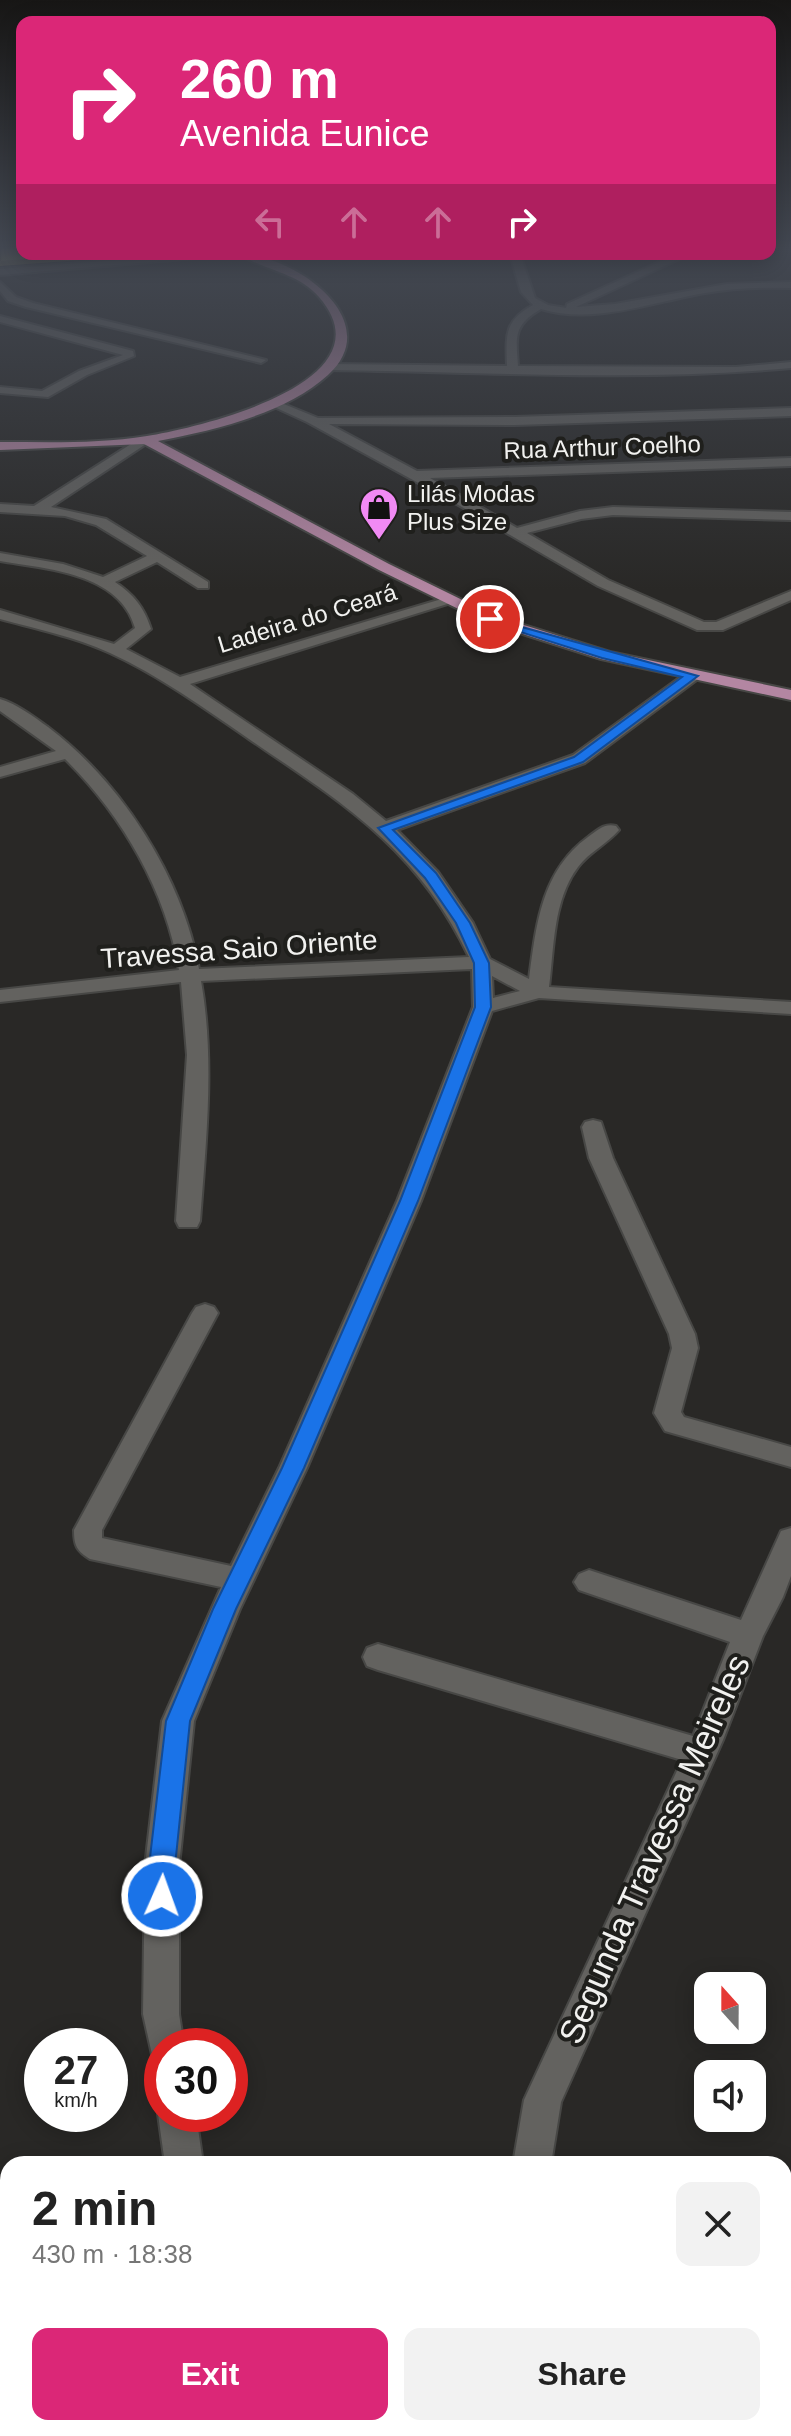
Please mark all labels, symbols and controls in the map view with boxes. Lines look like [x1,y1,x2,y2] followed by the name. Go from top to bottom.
[180,47,339,110] text: 260 m
[48,48,152,152] icon: right
[180,113,430,154] text: Avenida Eunice
[248,200,292,244] icon: left
[332,200,376,244] icon: ahead
[416,200,460,244] icon: ahead
[500,200,544,244] icon: right
[503,430,701,464] street label: Rua Arthur Coelho
[407,480,535,535] place label: Lilás Modas Plus Size
[358,486,400,541] shop icon: Lilás Modas Plus Size
[214,578,400,658] street label: Ladeira do Ceará
[456,585,524,653] pin
[468,597,512,641] icon: arrive
[99,924,379,974] street label: Travessa Saio Oriente
[551,1649,757,2049] street label: Segunda Travessa Meireles
[120,1854,204,1938] position arrow
[694,1972,766,2044] north arrow
[694,1972,766,2132] map controls
[144,2028,248,2132] speed limit sign: 30
[54,2048,98,2092] text: 27
[694,2060,766,2132] button: sound
[54,2089,98,2111] text: km/h
[32,2182,157,2235] text: 2 min
[676,2182,760,2266] button: close
[32,2239,192,2269] text: 430 m · 18:38
[32,2328,388,2420] button: Exit
[404,2328,760,2420] button: Share

